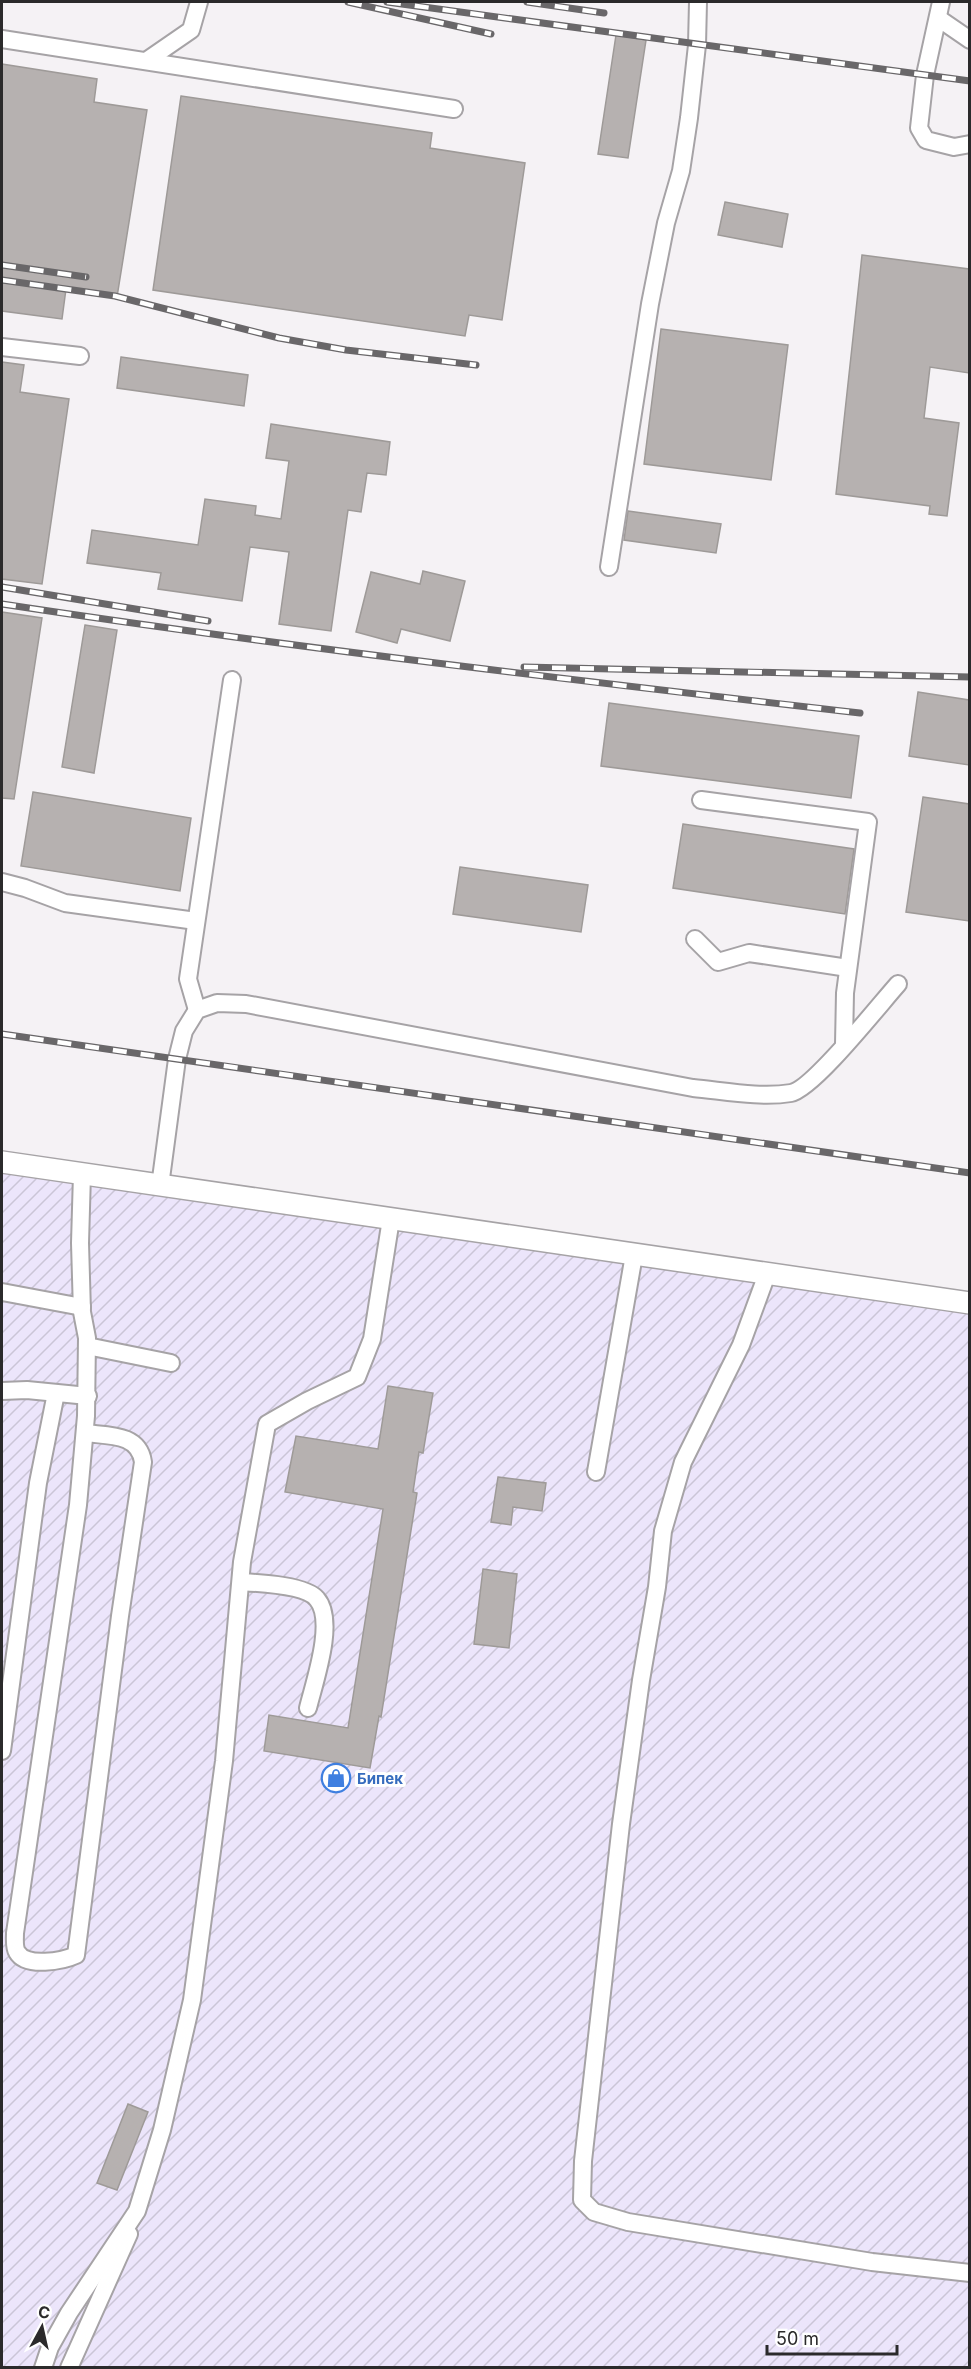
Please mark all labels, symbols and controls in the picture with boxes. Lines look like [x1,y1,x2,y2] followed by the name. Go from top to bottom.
[320,1762,352,1794] shop icon: Бипек
[357,1769,403,1788] place label: Бипек
[12,2297,72,2357] north arrow
[37,2301,51,2323] text: С
[767,2318,898,2356] scale bar
[776,2328,819,2349] text: 50 m

